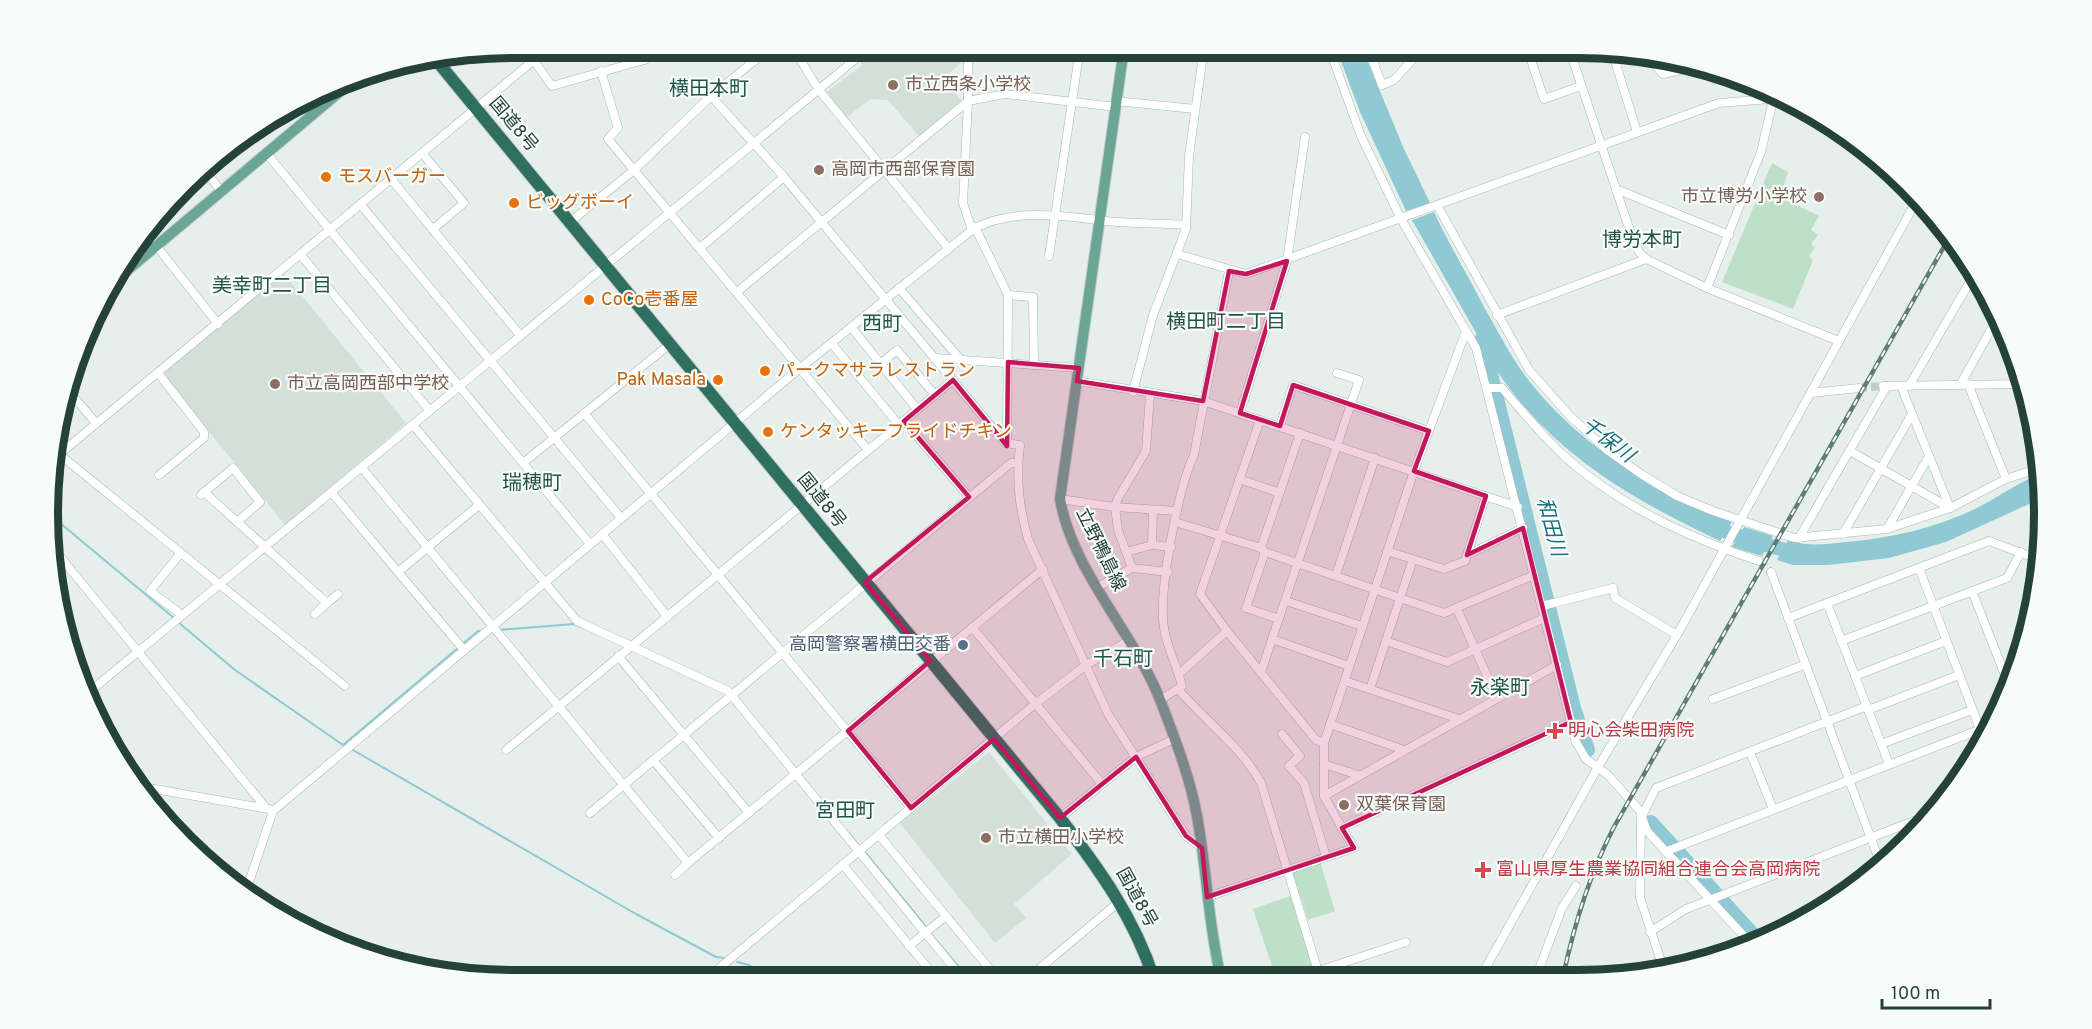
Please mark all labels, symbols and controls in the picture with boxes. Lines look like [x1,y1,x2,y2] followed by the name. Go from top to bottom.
[905,74,1031,97] place label: 市立西条小学校
[669,77,749,103] district label: 横田本町
[886,78,900,92] marker: 市立西条小学校
[483,93,543,157] street label: 国道8号
[831,159,975,182] place label: 高岡市西部保育園
[812,163,826,177] marker: 高岡市西部保育園
[338,166,446,189] place label: モスバーガー
[319,170,333,184] marker: モスバーガー
[1681,186,1807,209] place label: 市立博労小学校
[1812,190,1826,204] marker: 市立博労小学校
[526,192,634,215] place label: ビッグボーイ
[507,196,521,210] marker: ビッグボーイ
[1602,228,1682,254] district label: 博労本町
[212,274,332,300] district label: 美幸町二丁目
[601,289,698,312] place label: CoCo壱番屋
[582,293,596,307] marker: CoCo壱番屋
[1166,310,1286,336] district label: 横田町二丁目
[862,312,902,338] district label: 西町
[777,360,975,383] place label: パークマサラレストラン
[758,364,772,378] marker: パークマサラレストラン
[616,369,706,392] place label: Pak Masala
[287,373,449,396] place label: 市立高岡西部中学校
[711,373,725,387] marker: Pak Masala
[268,377,282,391] marker: 市立高岡西部中学校
[1575,413,1640,471] water label: 千保川
[780,421,1012,444] place label: ケンタッキーフライドチキン
[761,425,775,439] marker: ケンタッキーフライドチキン
[792,469,850,533] street label: 国道8号
[502,471,562,497] district label: 瑞穂町
[1530,495,1571,561] water label: 和田川
[1070,505,1130,595] street label: 立野鴨島線
[789,634,951,657] place label: 高岡警察署横田交番
[956,638,970,652] marker: 高岡警察署横田交番
[1093,647,1153,673] district label: 千石町
[1470,676,1530,702] district label: 永楽町
[1568,720,1694,743] place label: 明心会柴田病院
[1546,722,1564,740] marker: 明心会柴田病院
[1356,794,1446,817] place label: 双葉保育園
[1337,798,1351,812] marker: 双葉保育園
[815,799,875,825] district label: 宮田町
[998,827,1124,850] place label: 市立横田小学校
[979,831,993,845] marker: 市立横田小学校
[1496,859,1820,882] place label: 富山県厚生農業協同組合連合会高岡病院
[1474,861,1492,879] marker: 富山県厚生農業協同組合連合会高岡病院
[1110,864,1162,932] street label: 国道8号
[1882,972,1990,1010] scale bar
[1891,983,1940,1006] text: 100 m

